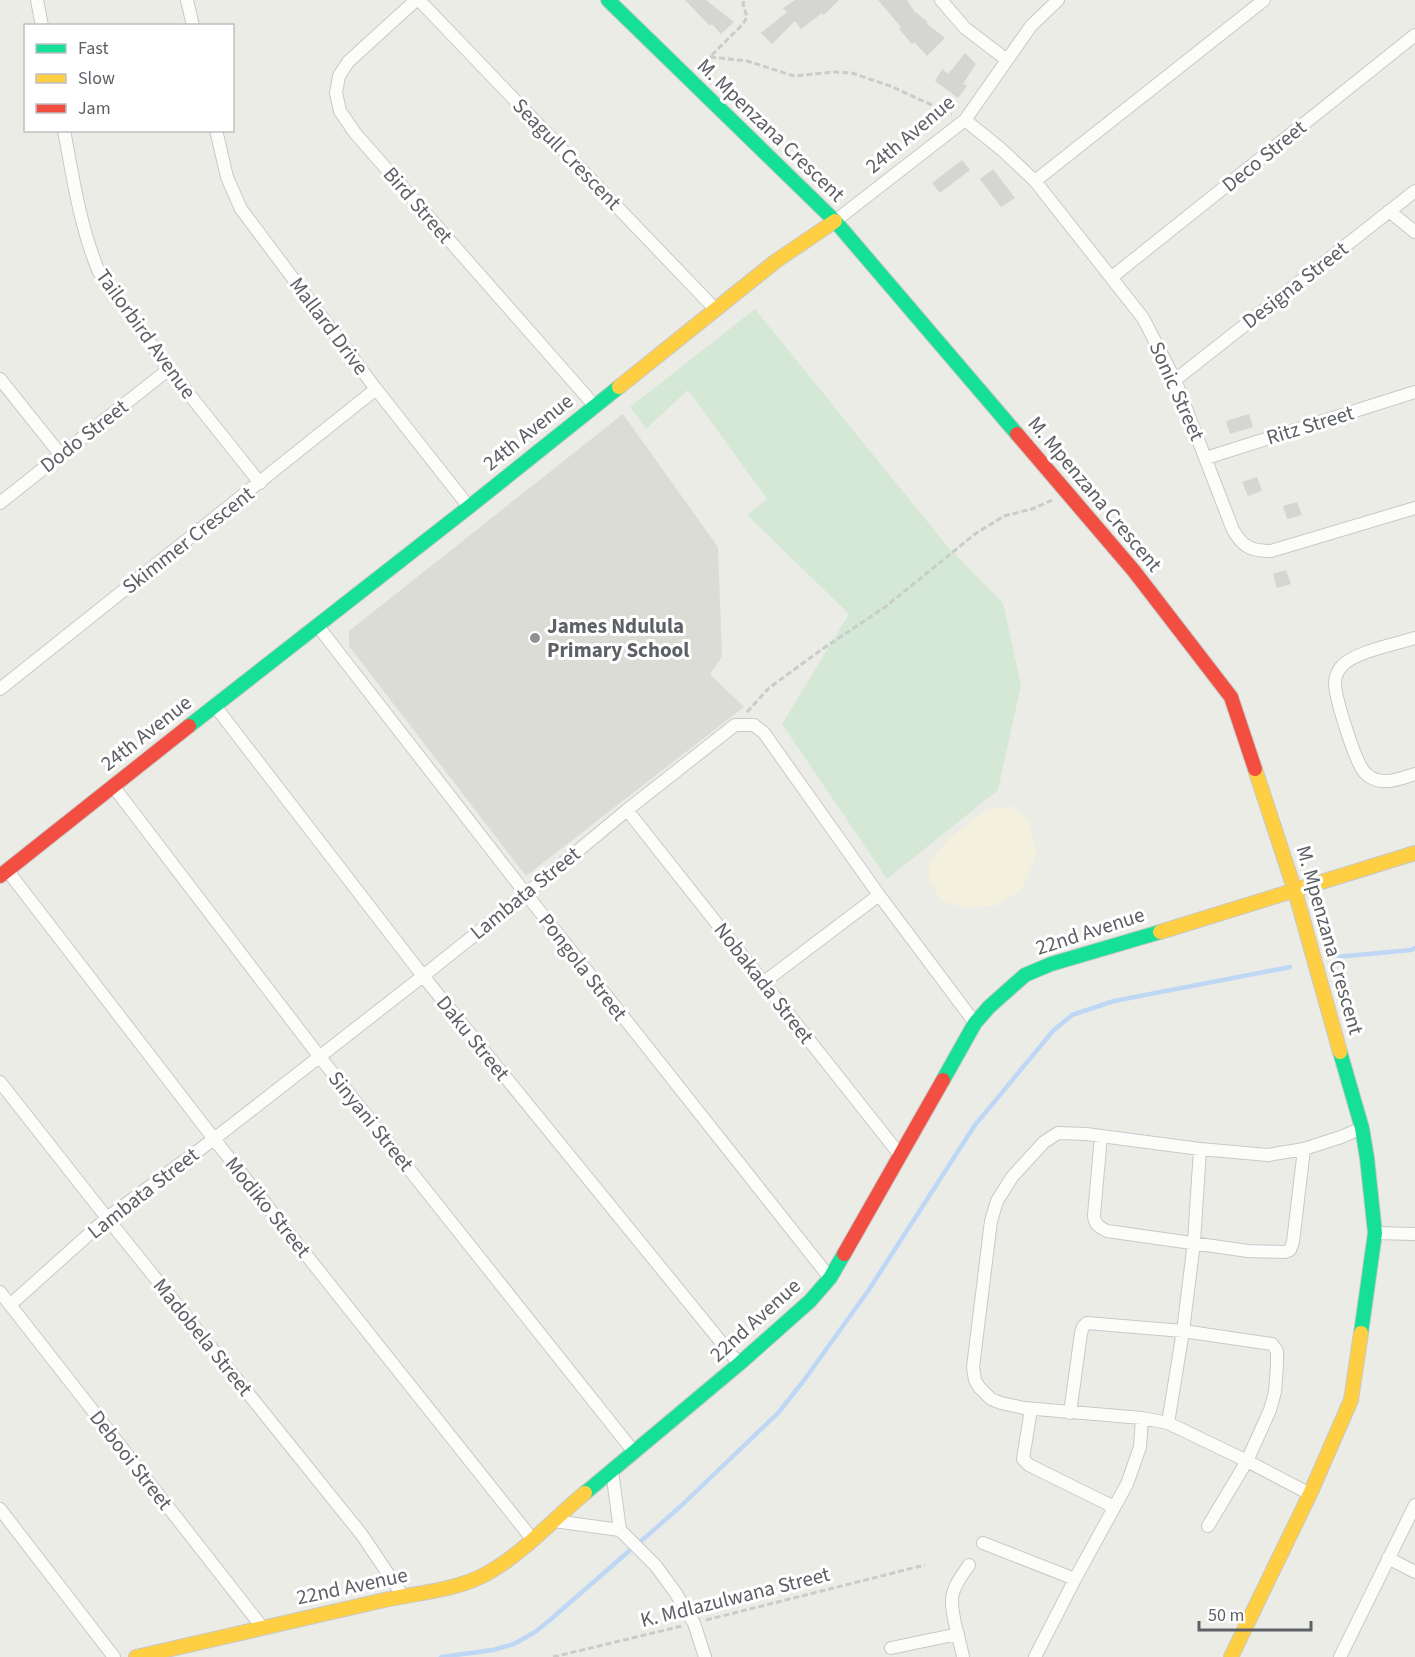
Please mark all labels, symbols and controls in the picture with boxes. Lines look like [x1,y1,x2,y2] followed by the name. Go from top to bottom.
[24,24,234,132] legend
[78,36,109,61] text: Fast
[690,51,852,209] street label: M. Mpenzana Crescent
[78,66,115,91] text: Slow
[859,88,961,180] street label: 24th Avenue
[506,91,628,217] street label: Seagull Crescent
[78,96,111,121] text: Jam
[1215,113,1313,199] street label: Deco Street
[376,160,460,250] street label: Bird Street
[1236,234,1354,336] street label: Designa Street
[89,263,203,405] street label: Tailorbird Avenue
[282,271,376,381] street label: Mallard Drive
[1142,337,1212,445] street label: Sonic Street
[476,386,580,478] street label: 24th Avenue
[34,392,134,480] street label: Dodo Street
[1263,398,1357,452] street label: Ritz Street
[1021,410,1169,578] street label: M. Mpenzana Crescent
[116,479,260,601] street label: Skimmer Crescent
[547,611,689,665] place label: James Ndulula Primary School
[528,631,542,645] marker: James Ndulula Primary School
[94,688,198,778] street label: 24th Avenue
[464,839,586,947] street label: Lambata Street
[1289,842,1371,1038] street label: M. Mpenzana Crescent
[1032,899,1148,963] street label: 22nd Avenue
[532,907,634,1027] street label: Pongola Street
[707,916,821,1050] street label: Nobakada Street
[429,989,517,1087] street label: Daku Street
[321,1064,421,1178] street label: Sinyani Street
[81,1140,205,1246] street label: Lambata Street
[218,1150,318,1264] street label: Modiko Street
[703,1271,807,1369] street label: 22nd Avenue
[146,1272,260,1402] street label: Madobela Street
[82,1404,180,1516] street label: Debooi Street
[637,1559,833,1635] street label: K. Mdlazulwana Street
[294,1560,410,1612] street label: 22nd Avenue
[1199,1594,1312,1632] scale bar
[1208,1603,1244,1628] text: 50 m

